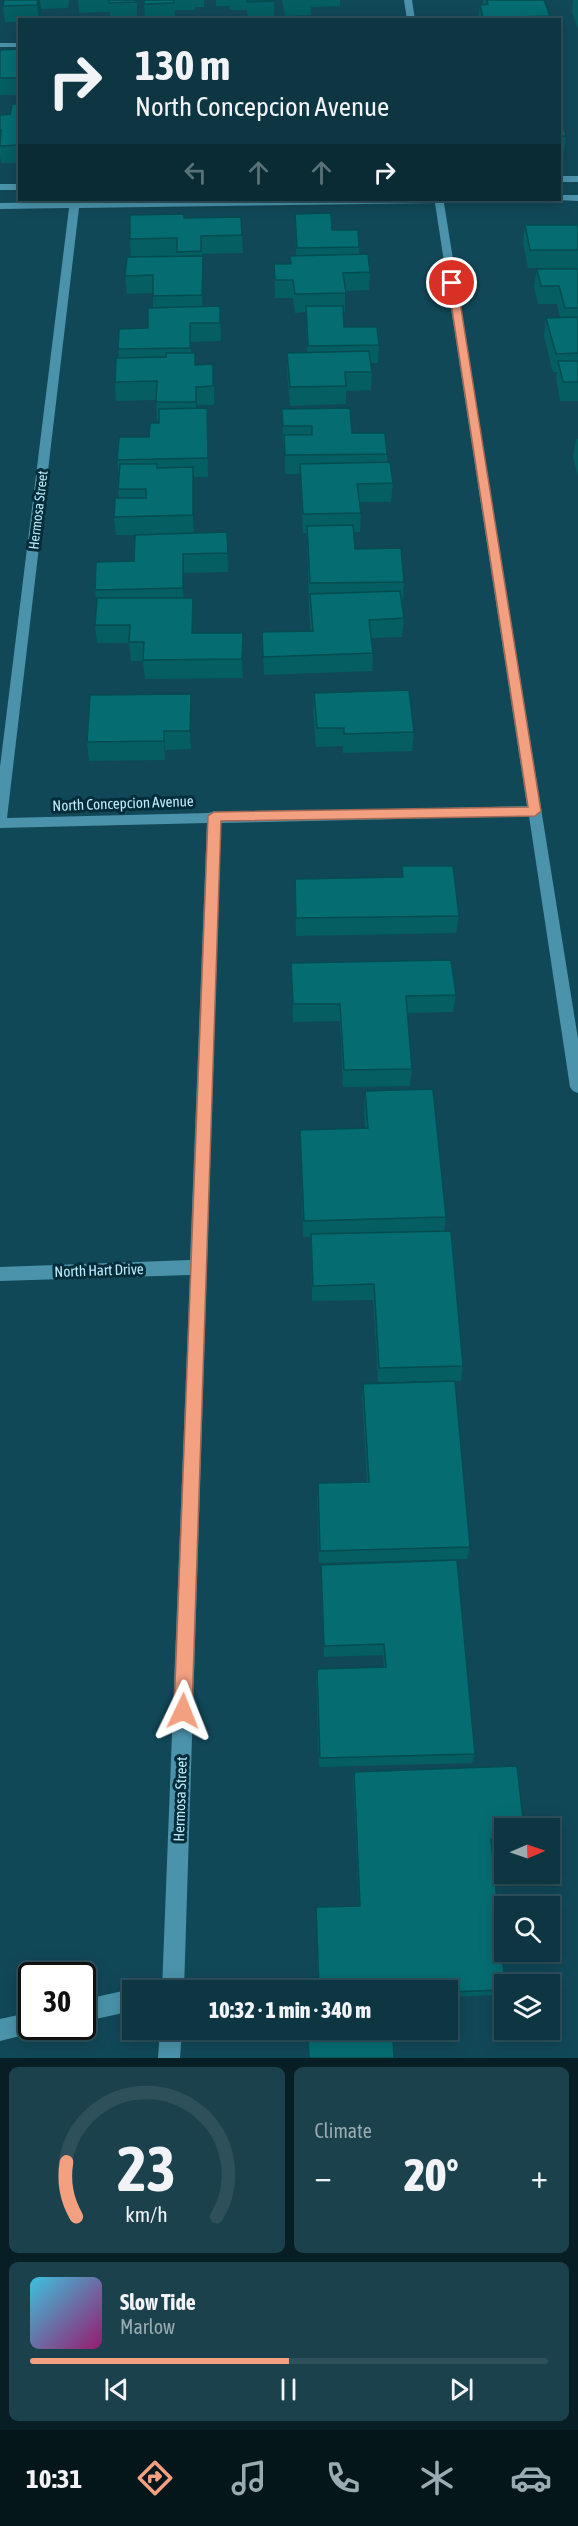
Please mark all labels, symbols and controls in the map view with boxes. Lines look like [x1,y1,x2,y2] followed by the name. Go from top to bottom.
[135,41,230,89] text: 130 m
[36,42,114,120] icon: right
[135,91,389,122] text: North Concepcion Avenue
[179,156,212,189] icon: left
[242,156,275,189] icon: ahead
[305,156,338,189] icon: ahead
[368,156,401,189] icon: right
[426,257,477,308] pin
[435,266,468,299] icon: arrive
[25,470,51,550] street label: Hermosa Street
[52,792,194,814] street label: North Concepcion Avenue
[54,1260,144,1280] street label: North Hart Drive
[151,1679,215,1743] position arrow
[170,1756,190,1842] street label: Hermosa Street
[494,1818,560,1884] north arrow
[494,1818,560,2040] map controls
[494,1896,560,1962] button: search
[18,1962,96,2040] speed limit sign: 30
[494,1974,560,2040] button: layers
[209,1997,371,2023] text: 10:32 · 1 min · 340 m
[315,2119,372,2142] text: Climate
[117,2133,176,2204] text: 23
[404,2149,459,2201] text: 20°
[315,2157,332,2195] text: −
[531,2157,548,2195] text: +
[125,2202,168,2227] text: km/h
[120,2289,196,2315] text: Slow Tide
[120,2315,175,2338] text: Marlow
[100,2373,133,2406] icon: previous
[272,2373,305,2406] icon: pause
[445,2373,478,2406] icon: next
[134,2457,176,2499] icon: directions
[228,2457,270,2499] icon: music
[322,2457,364,2499] icon: phone
[416,2457,458,2499] icon: climate
[510,2457,552,2499] icon: car
[26,2463,82,2494] text: 10:31

